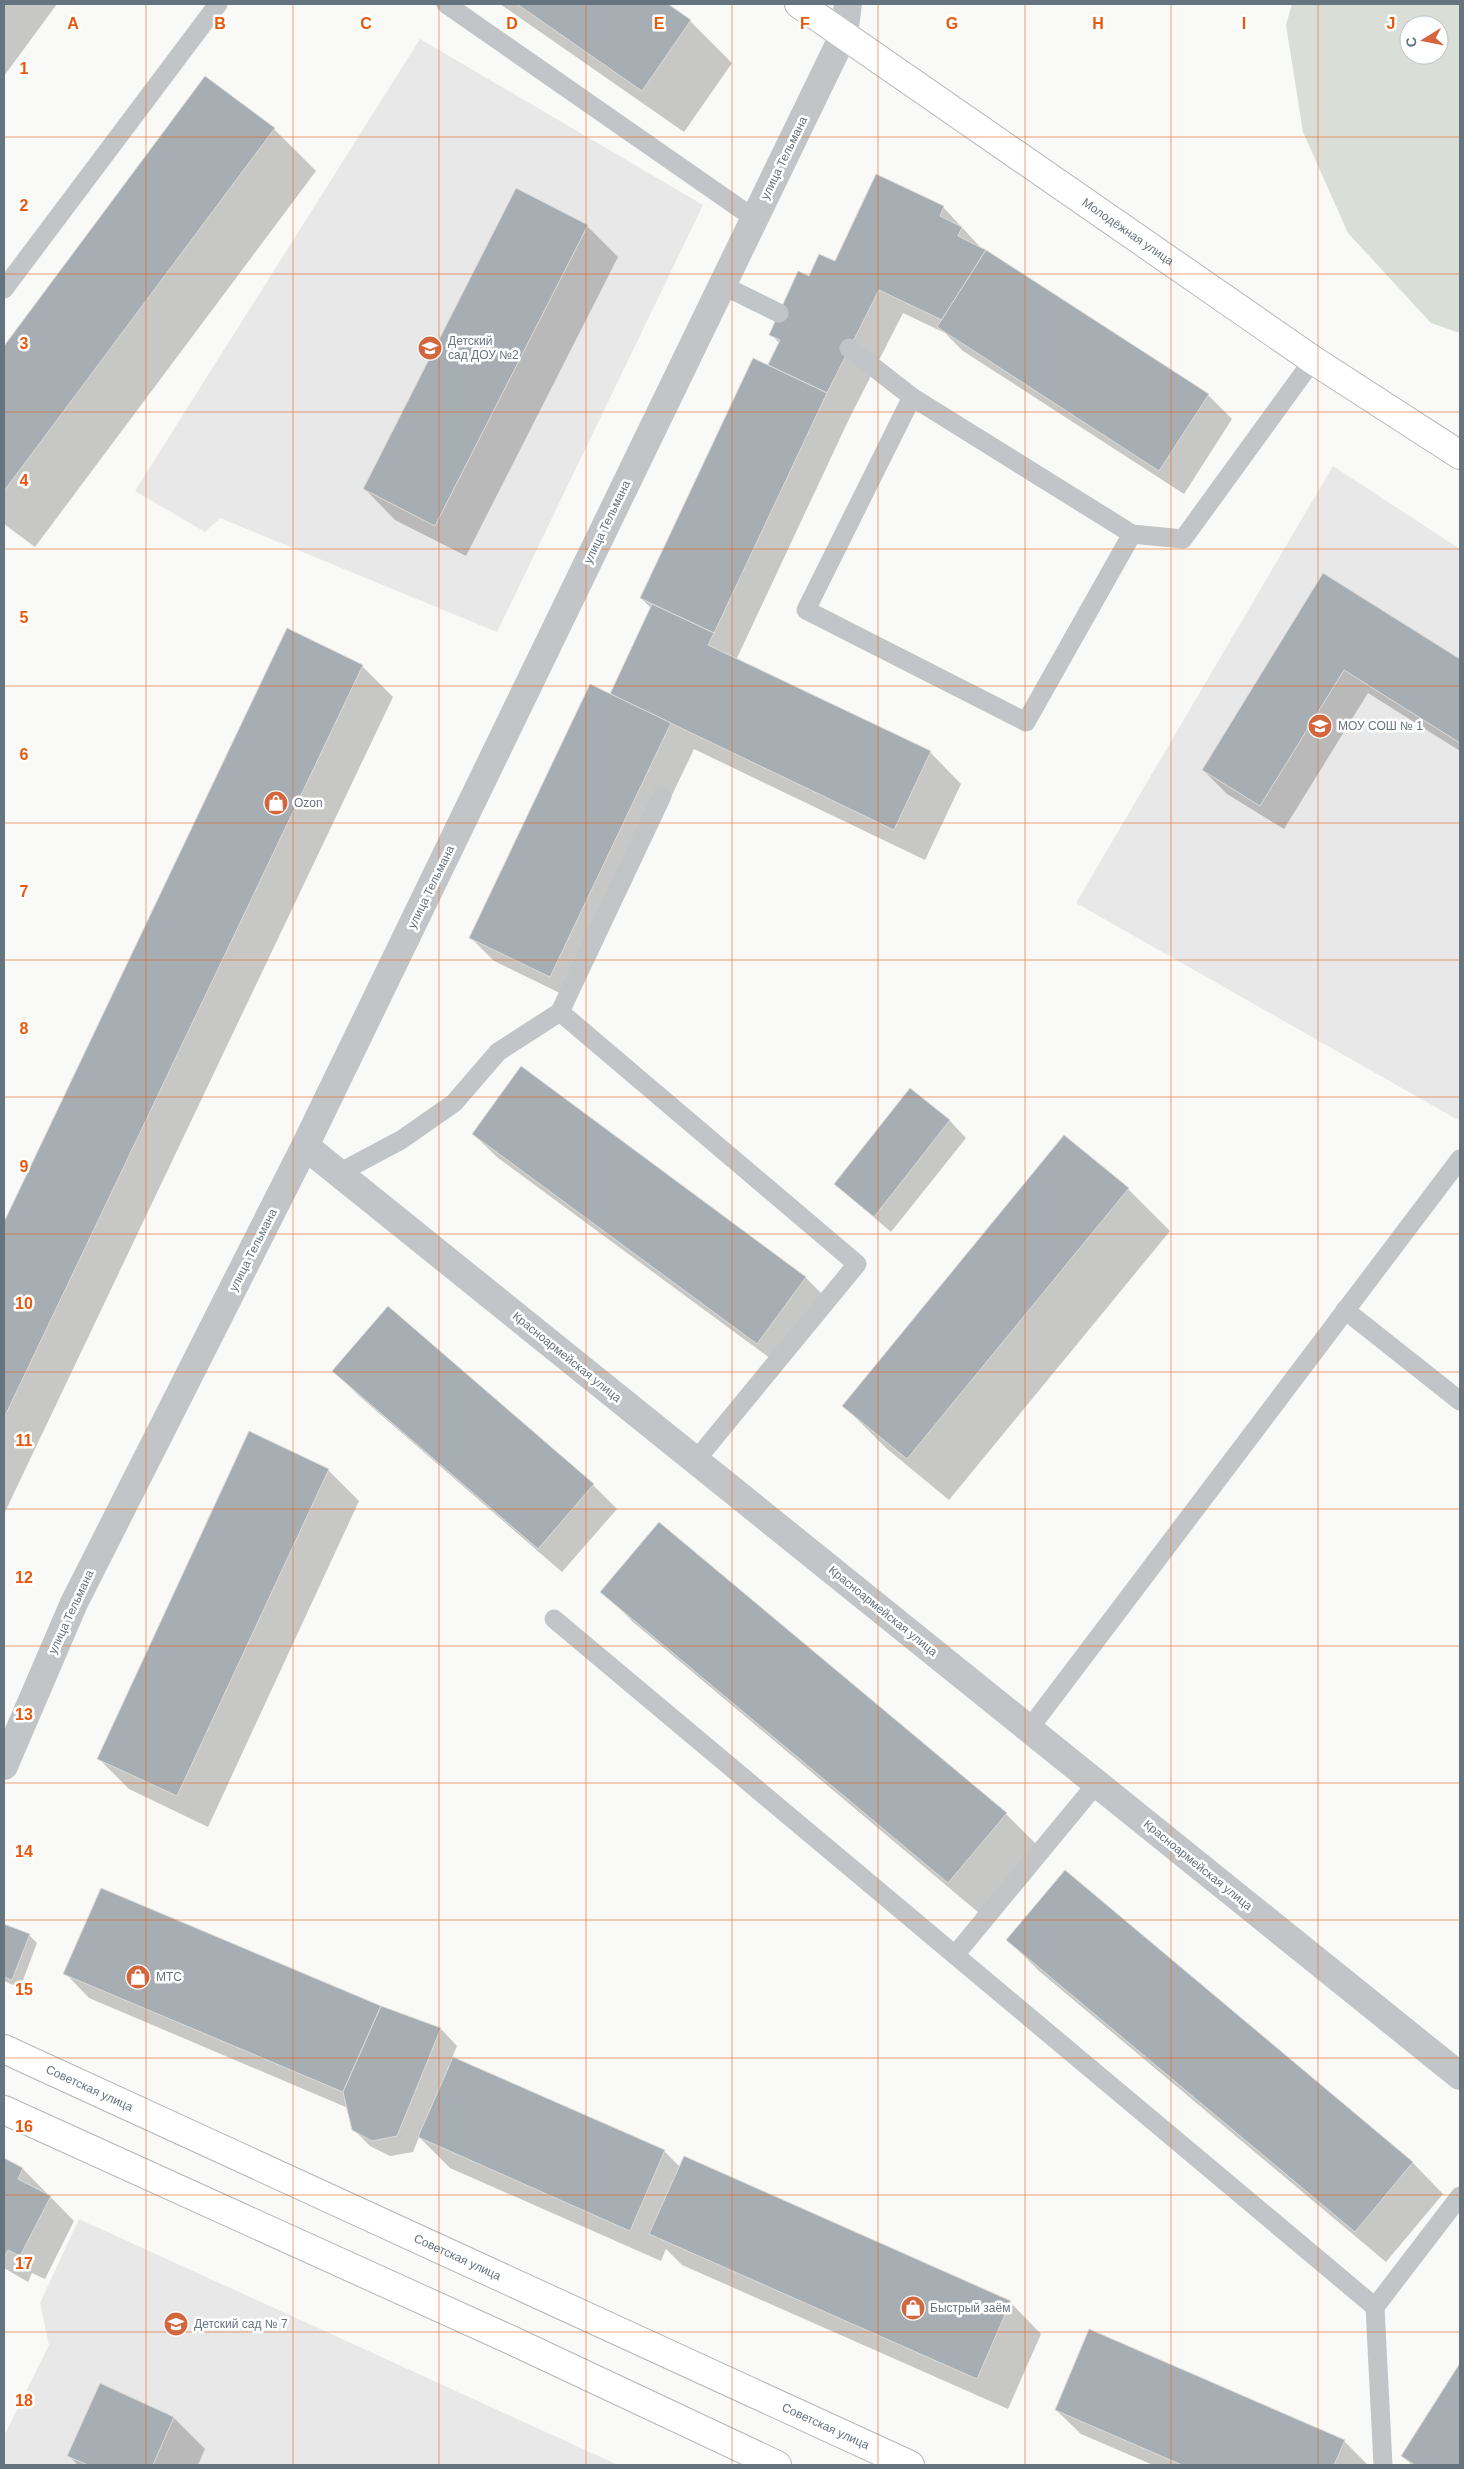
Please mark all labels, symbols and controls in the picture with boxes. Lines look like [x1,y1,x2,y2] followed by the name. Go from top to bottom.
[67,15,79,32] text: A
[214,15,226,32] text: B
[360,15,372,32] text: C
[506,15,518,32] text: D
[654,15,665,32] text: E
[800,15,810,32] text: F
[946,15,958,32] text: G
[1092,15,1104,32] text: H
[1242,15,1246,32] text: I
[1387,15,1395,32] text: J
[1399,15,1449,65] north arrow
[1402,36,1420,49] text: С
[20,60,29,77] text: 1
[758,114,810,202] street label: улица Тельмана
[1079,195,1176,268] street label: Молодёжная улица
[20,197,29,214] text: 2
[448,334,519,362] place label: Детский сад ДОУ №2
[20,335,29,352] text: 3
[417,335,443,361] school or university icon: Детский сад ДОУ №2
[20,472,29,489] text: 4
[581,478,633,566] street label: улица Тельмана
[20,609,29,626] text: 5
[1307,713,1333,739] school or university icon: МОУ СОШ № 1
[1338,719,1423,733] place label: МОУ СОШ № 1
[20,746,29,763] text: 6
[263,790,289,816] shop icon: Ozon
[294,796,323,810] place label: Ozon
[405,843,457,931] street label: улица Тельмана
[20,883,29,900] text: 7
[20,1020,29,1037] text: 8
[20,1158,29,1175] text: 9
[226,1206,280,1294] street label: улица Тельмана
[15,1295,33,1312] text: 10
[510,1309,624,1405] street label: Красноармейская улица
[16,1432,33,1449] text: 11
[826,1563,940,1659] street label: Красноармейская улица
[45,1568,97,1656] street label: улица Тельмана
[15,1569,33,1586] text: 12
[15,1706,33,1723] text: 13
[1141,1817,1255,1913] street label: Красноармейская улица
[15,1843,33,1860] text: 14
[125,1964,151,1990] shop icon: МТС
[156,1970,182,1984] place label: МТС
[15,1981,33,1998] text: 15
[44,2062,135,2114] street label: Советская улица
[15,2118,33,2135] text: 16
[412,2231,504,2283] street label: Советская улица
[15,2255,33,2272] text: 17
[900,2295,926,2321] shop icon: Быстрый заём
[930,2301,1010,2315] place label: Быстрый заём
[163,2311,189,2337] school or university icon: Детский сад № 7
[194,2317,288,2331] place label: Детский сад № 7
[15,2392,33,2409] text: 18
[780,2400,872,2452] street label: Советская улица

